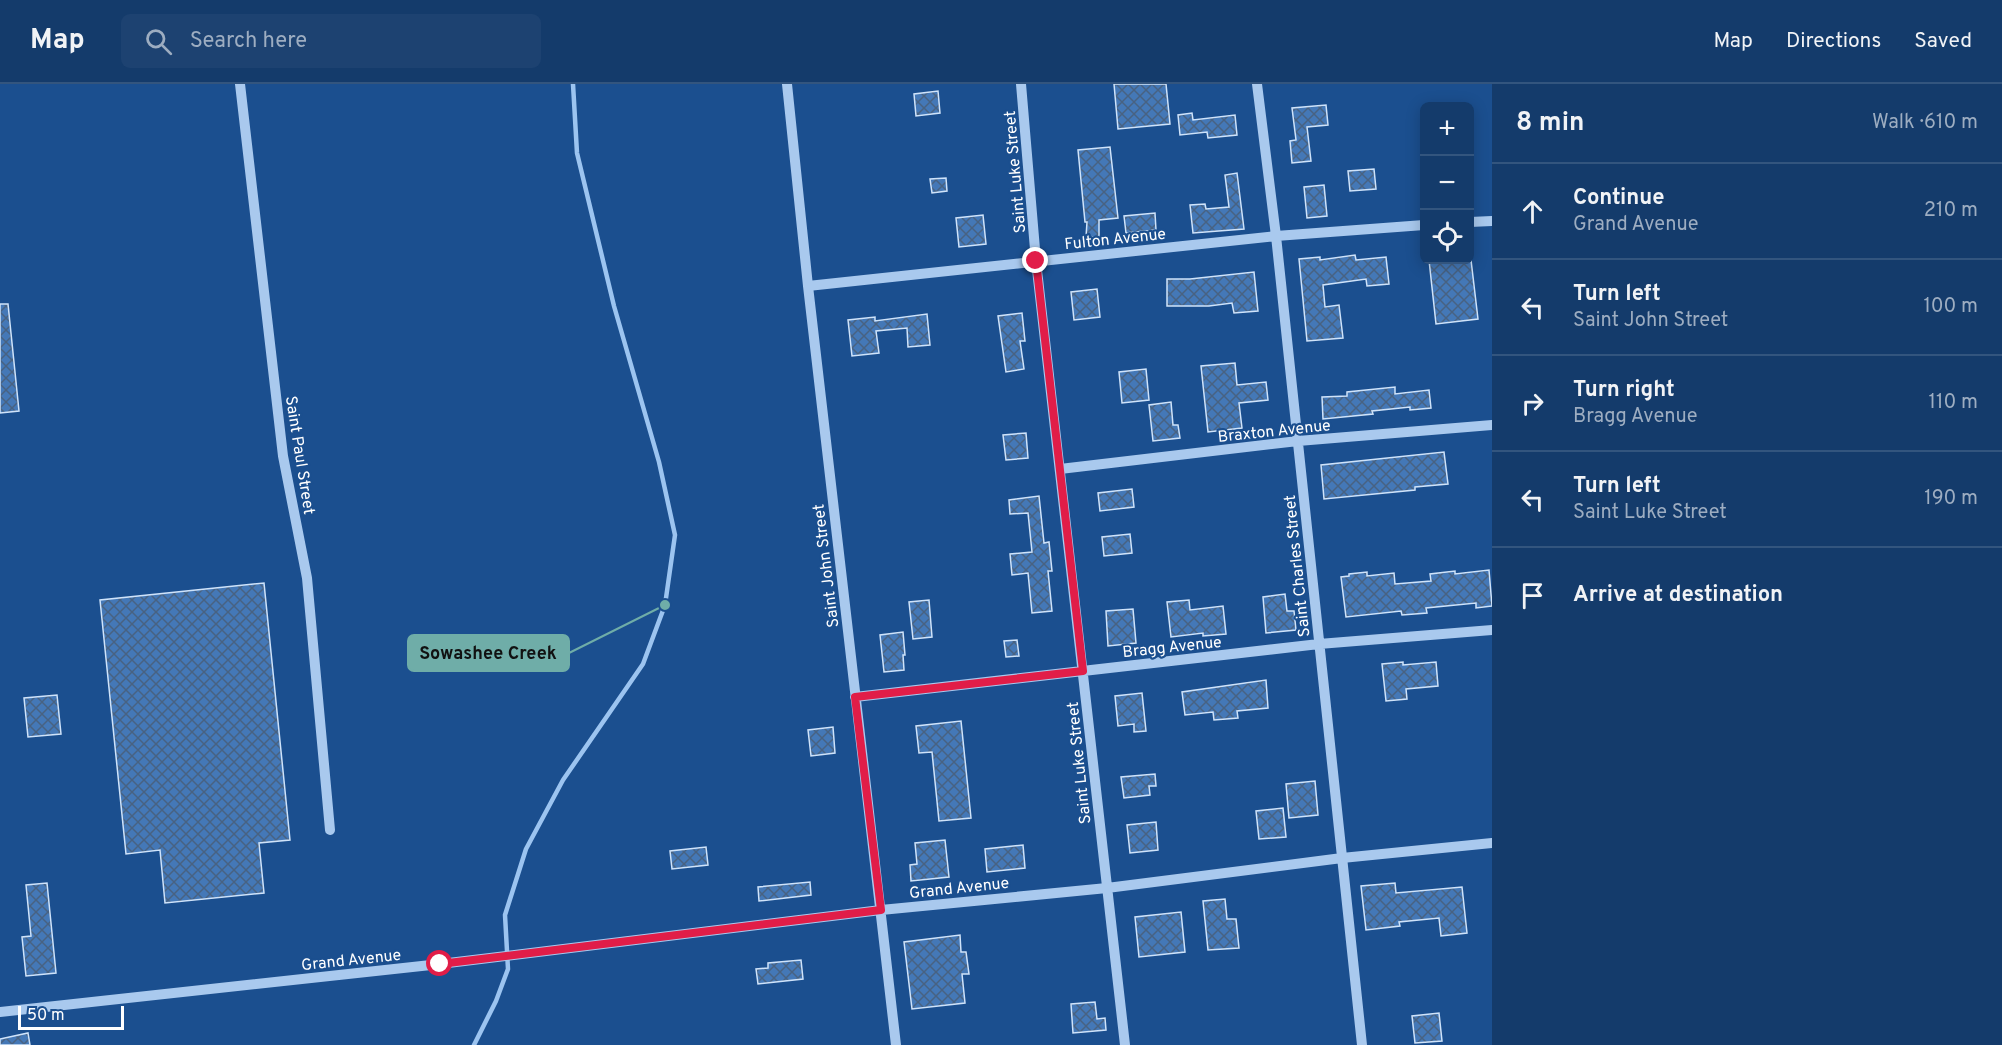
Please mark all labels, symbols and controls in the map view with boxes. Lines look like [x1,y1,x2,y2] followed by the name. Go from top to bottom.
[121,14,541,68] search box
[30,23,85,59] text: Map
[142,25,175,58] icon: search
[190,28,307,55] text: Search here
[1713,28,1753,55] text: Map
[1786,28,1881,55] text: Directions
[1914,28,1972,55] text: Saved
[1420,102,1474,264] map controls
[1420,102,1474,156] button: +
[1516,107,1584,140] text: 8 min
[1001,110,1031,234] street label: Saint Luke Street
[1872,110,1978,136] text: Walk · 610 m
[1420,156,1474,210] button: −
[1573,185,1664,212] text: Continue
[1516,195,1549,228] icon: ahead
[1924,198,1978,224] text: 210 m
[1420,210,1474,264] button: locate
[1573,212,1698,238] text: Grand Avenue
[1063,225,1167,255] street label: Fulton Avenue
[1022,247,1048,273] route end
[1573,281,1661,308] text: Turn left
[1516,291,1549,324] icon: left
[1923,294,1978,320] text: 100 m
[1573,308,1728,334] text: Saint John Street
[1573,377,1675,404] text: Turn right
[1516,387,1549,420] icon: right
[1929,390,1978,416] text: 110 m
[280,395,318,516] street label: Saint Paul Street
[1573,404,1698,430] text: Bragg Avenue
[1217,416,1332,448] street label: Braxton Avenue
[1573,473,1661,500] text: Turn left
[1516,483,1549,516] icon: left
[1924,486,1978,512] text: 190 m
[1281,494,1315,638] street label: Saint Charles Street
[1573,500,1727,526] text: Saint Luke Street
[809,503,844,629] street label: Saint John Street
[1516,579,1549,612] icon: arrive
[1573,582,1783,609] text: Arrive at destination
[1122,633,1223,663] street label: Bragg Avenue
[408,635,569,671] callout: Sowashee Creek
[419,643,557,666] text: Sowashee Creek
[1064,701,1096,825] street label: Saint Luke Street
[908,874,1010,904] street label: Grand Avenue
[300,946,402,976] street label: Grand Avenue
[426,950,452,976] route start
[18,1003,124,1030] scale bar
[27,1006,65,1026] text: 50 m

